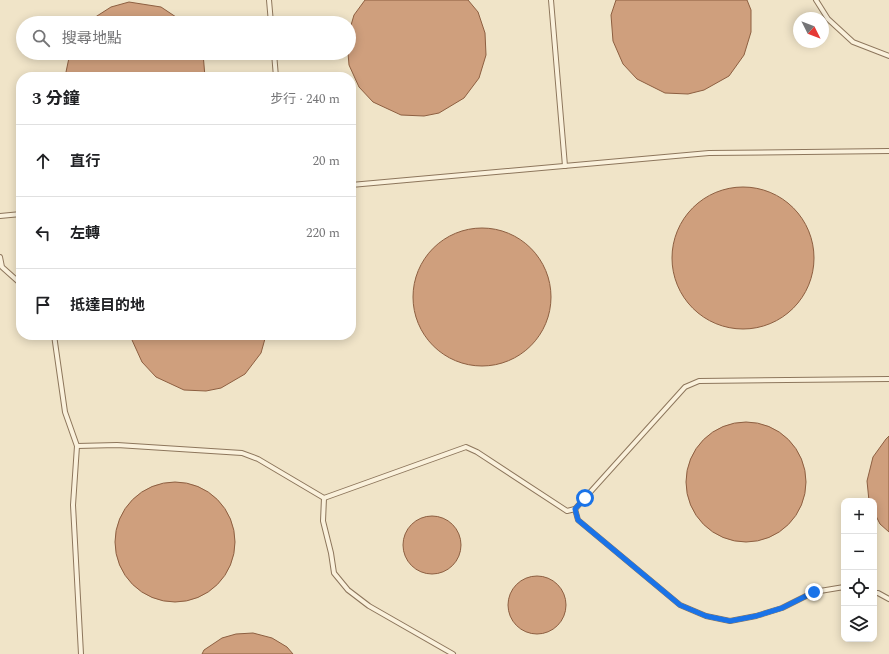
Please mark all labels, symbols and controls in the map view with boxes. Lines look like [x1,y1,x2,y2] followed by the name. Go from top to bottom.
[793,12,829,48] north arrow
[16,16,356,60] search box
[30,27,52,49] icon: search
[62,27,122,50] text: 搜尋地點
[32,86,80,112] text: 3 分鐘
[270,89,340,109] text: 步行 · 240 m
[32,150,54,172] icon: ahead
[70,150,100,173] text: 直行
[313,151,340,171] text: 20 m
[32,222,54,244] icon: left
[70,222,100,245] text: 左轉
[306,223,340,243] text: 220 m
[32,294,54,316] icon: arrive
[70,294,145,317] text: 抵達目的地
[576,489,594,507] route start
[841,498,877,642] map controls
[841,498,877,534] button: +
[841,534,877,570] button: −
[841,570,877,606] button: locate
[805,583,823,601] route end
[841,606,877,642] button: layers

